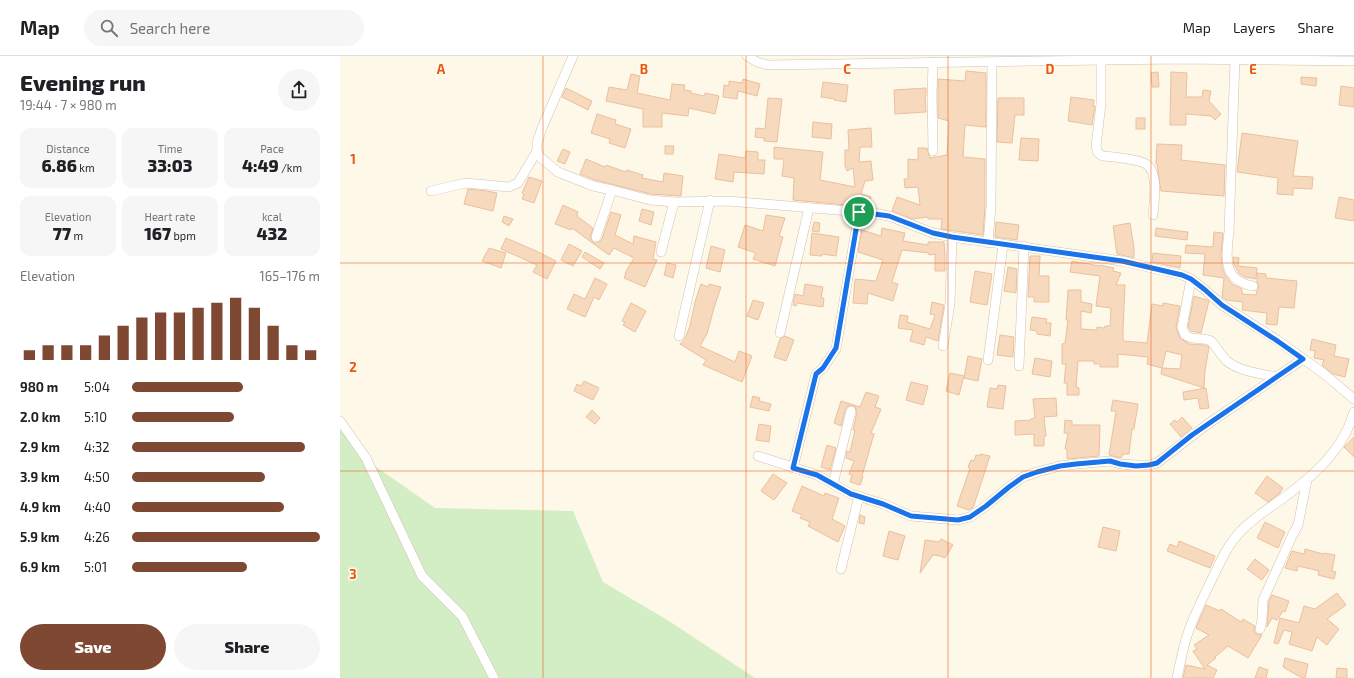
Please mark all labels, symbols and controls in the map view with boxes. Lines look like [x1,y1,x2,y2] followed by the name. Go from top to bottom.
[84,10,364,46] search box
[20,16,60,39] text: Map
[98,17,120,39] icon: search
[130,19,210,37] text: Search here
[1183,19,1211,36] text: Map
[1233,19,1275,36] text: Layers
[1297,19,1334,36] text: Share
[437,61,446,77] text: A
[640,61,648,77] text: B
[843,61,851,77] text: C
[1046,61,1055,77] text: D
[1249,61,1257,77] text: E
[20,69,146,95] text: Evening run
[278,69,320,111] button: share
[20,97,117,113] text: 19:44 · 7 × 980 m
[46,142,90,155] text: Distance
[158,142,182,155] text: Time
[260,142,284,155] text: Pace
[350,151,356,167] text: 1
[41,155,77,175] text: 6.86
[148,155,192,175] text: 33:03
[242,155,279,175] text: 4:49
[77,161,95,174] text: km
[279,161,302,174] text: /km
[842,195,876,229] pin
[848,201,870,223] icon: arrive
[45,210,91,223] text: Elevation
[145,210,195,223] text: Heart rate
[262,210,282,223] text: kcal
[53,223,71,243] text: 77
[144,223,171,243] text: 167
[257,223,287,243] text: 432
[71,229,83,242] text: m
[171,229,196,242] text: bpm
[20,268,75,284] text: Elevation
[260,268,320,284] text: 165–176 m
[349,359,357,375] text: 2
[20,379,58,395] text: 980 m
[84,379,110,395] text: 5:04
[20,409,60,425] text: 2.0 km
[84,409,107,425] text: 5:10
[20,439,60,455] text: 2.9 km
[84,439,110,455] text: 4:32
[20,469,60,485] text: 3.9 km
[84,469,110,485] text: 4:50
[20,499,61,515] text: 4.9 km
[84,499,111,515] text: 4:40
[20,529,60,545] text: 5.9 km
[84,529,110,545] text: 4:26
[20,559,60,575] text: 6.9 km
[84,559,107,575] text: 5:01
[349,566,357,582] text: 3
[20,624,166,670] button: Save
[174,624,320,670] button: Share

